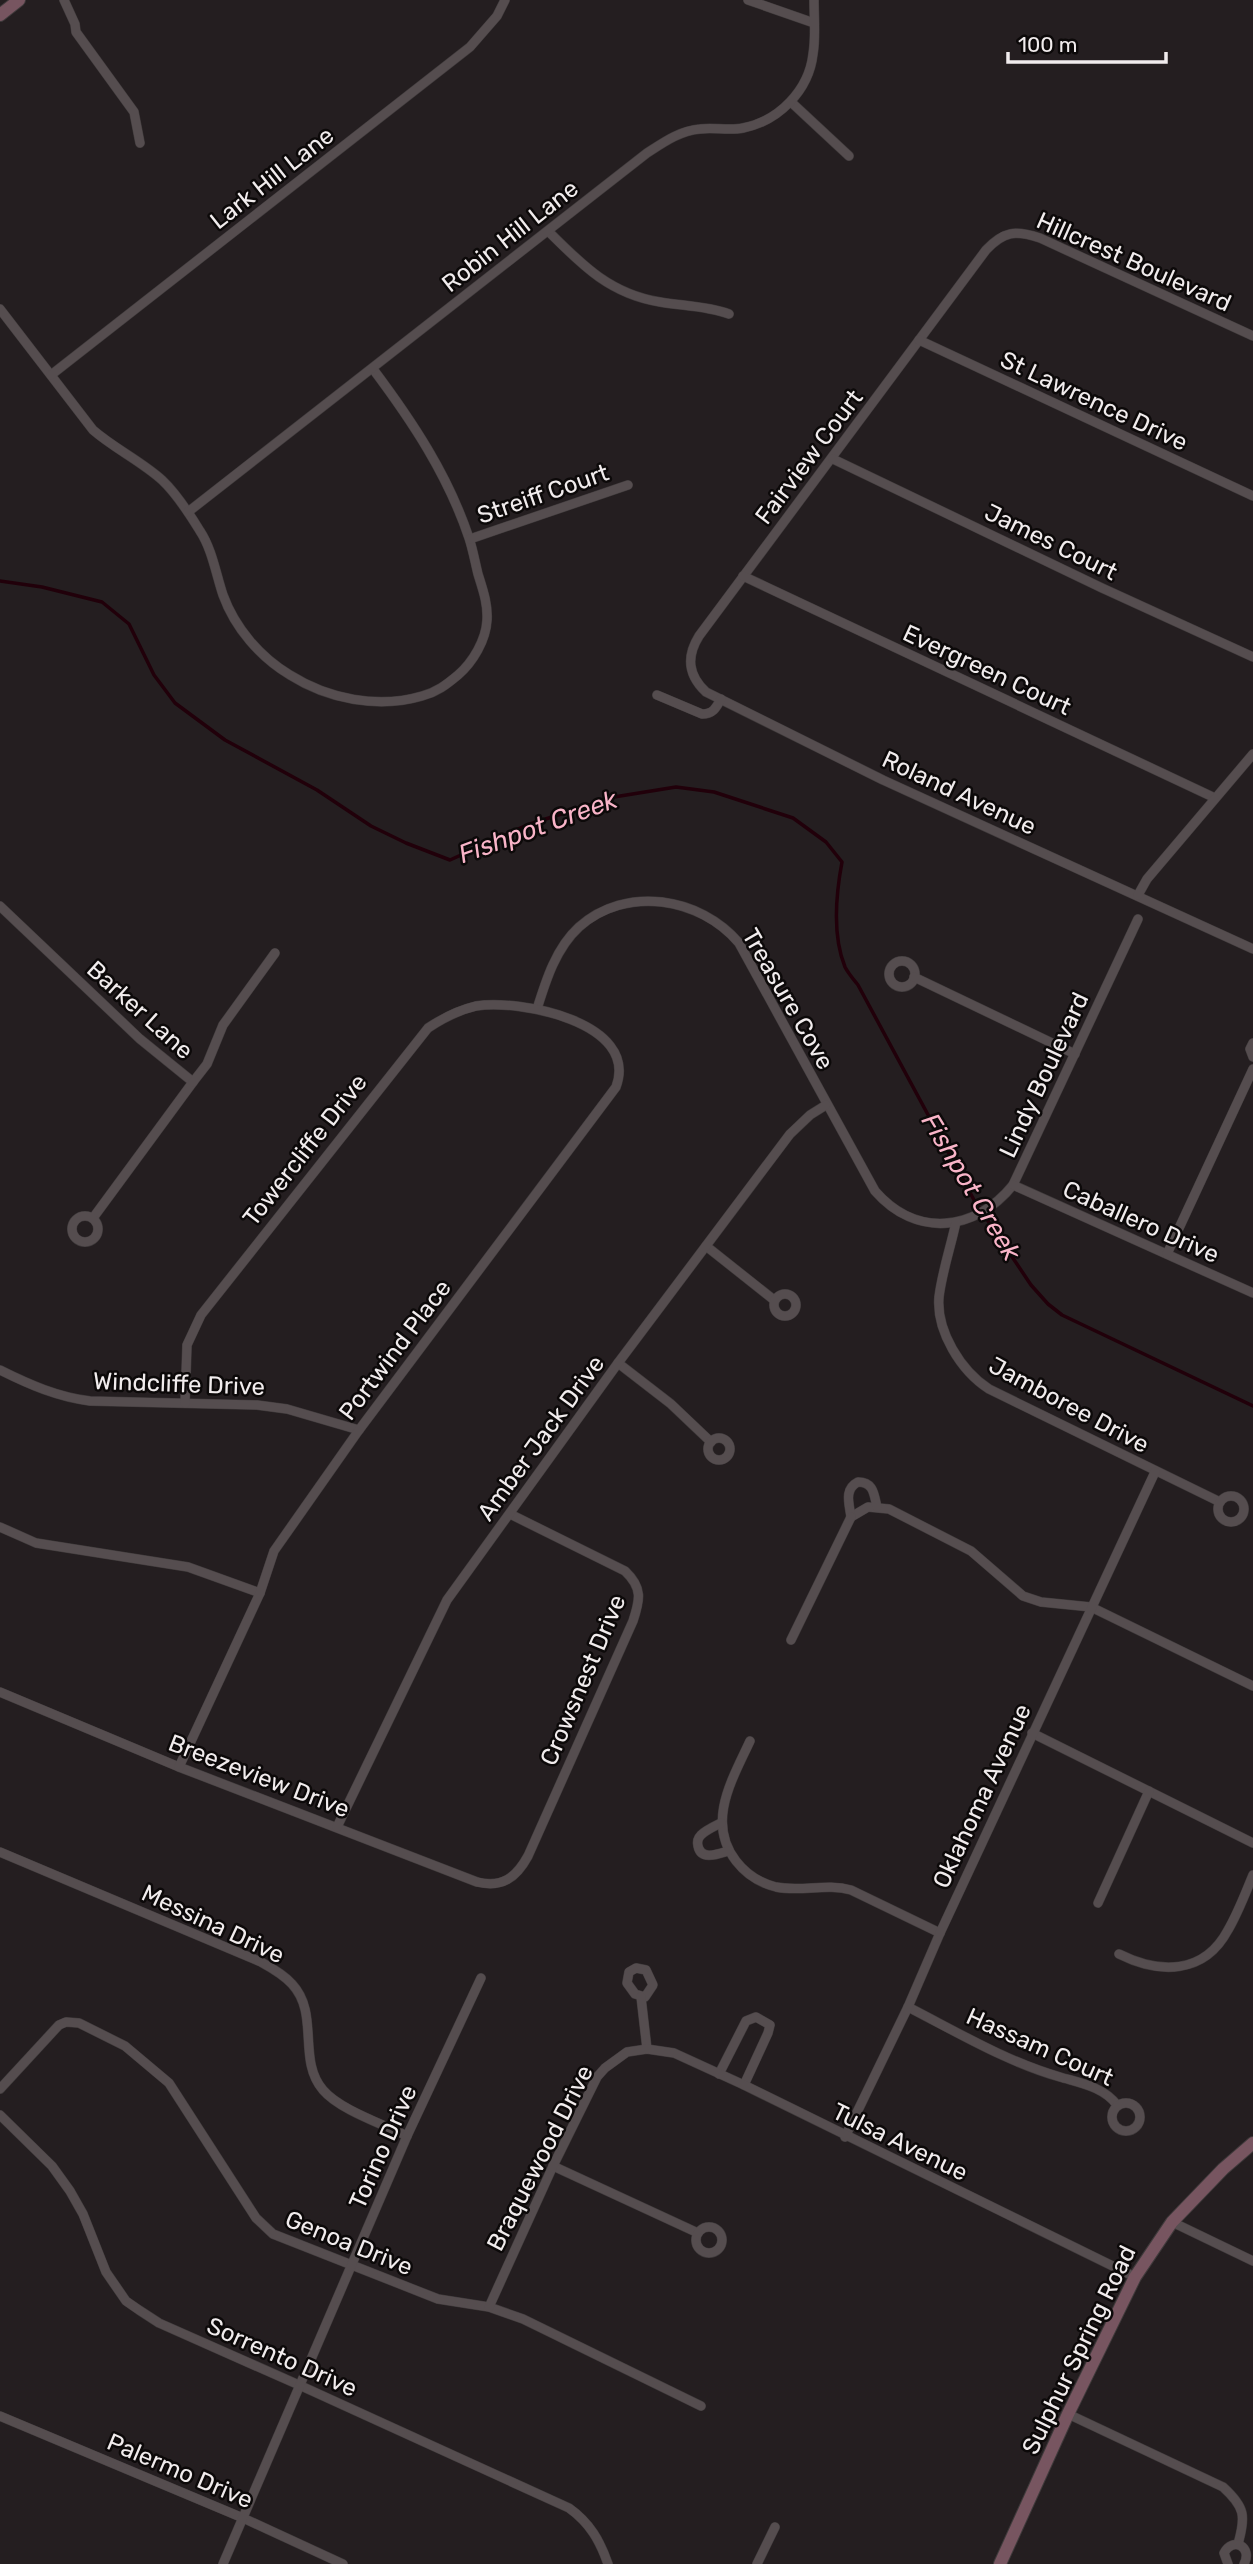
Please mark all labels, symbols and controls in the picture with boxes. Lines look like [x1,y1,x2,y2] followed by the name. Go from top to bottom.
[1008,21,1166,65] scale bar
[1018,32,1077,57] text: 100 m
[205,121,339,235] street label: Lark Hill Lane
[436,174,584,298] street label: Robin Hill Lane
[1032,207,1236,317] street label: Hillcrest Boulevard
[996,345,1192,457] street label: St Lawrence Drive
[749,384,869,530] street label: Fairview Court
[474,458,612,530] street label: Streiff Court
[980,498,1122,586] street label: James Court
[898,619,1076,721] street label: Evergreen Court
[878,745,1040,841] street label: Roland Avenue
[454,784,622,870] water label: Fishpot Creek
[736,924,840,1074] street label: Treasure Cove
[81,955,199,1065] street label: Barker Lane
[993,988,1095,1162] street label: Lindy Boulevard
[237,1069,373,1231] street label: Towercliffe Drive
[915,1108,1028,1267] water label: Fishpot Creek
[1058,1175,1224,1269] street label: Caballero Drive
[333,1274,457,1426] street label: Portwind Place
[472,1350,610,1526] street label: Amber Jack Drive
[984,1351,1154,1459] street label: Jamboree Drive
[92,1367,266,1401] street label: Windcliffe Drive
[534,1590,632,1770] street label: Crowsnest Drive
[927,1699,1037,1893] street label: Oklahoma Avenue
[165,1729,353,1823] street label: Breezeview Drive
[137,1879,289,1969] street label: Messina Drive
[962,2002,1118,2092] street label: Hassam Court
[481,2061,599,2255] street label: Braquewood Drive
[343,2081,423,2213] street label: Torino Drive
[828,2097,972,2187] street label: Tulsa Avenue
[281,2205,417,2281] street label: Genoa Drive
[1016,2241,1142,2459] street label: Sulphur Spring Road
[203,2311,361,2403] street label: Sorrento Drive
[103,2428,257,2514] street label: Palermo Drive

